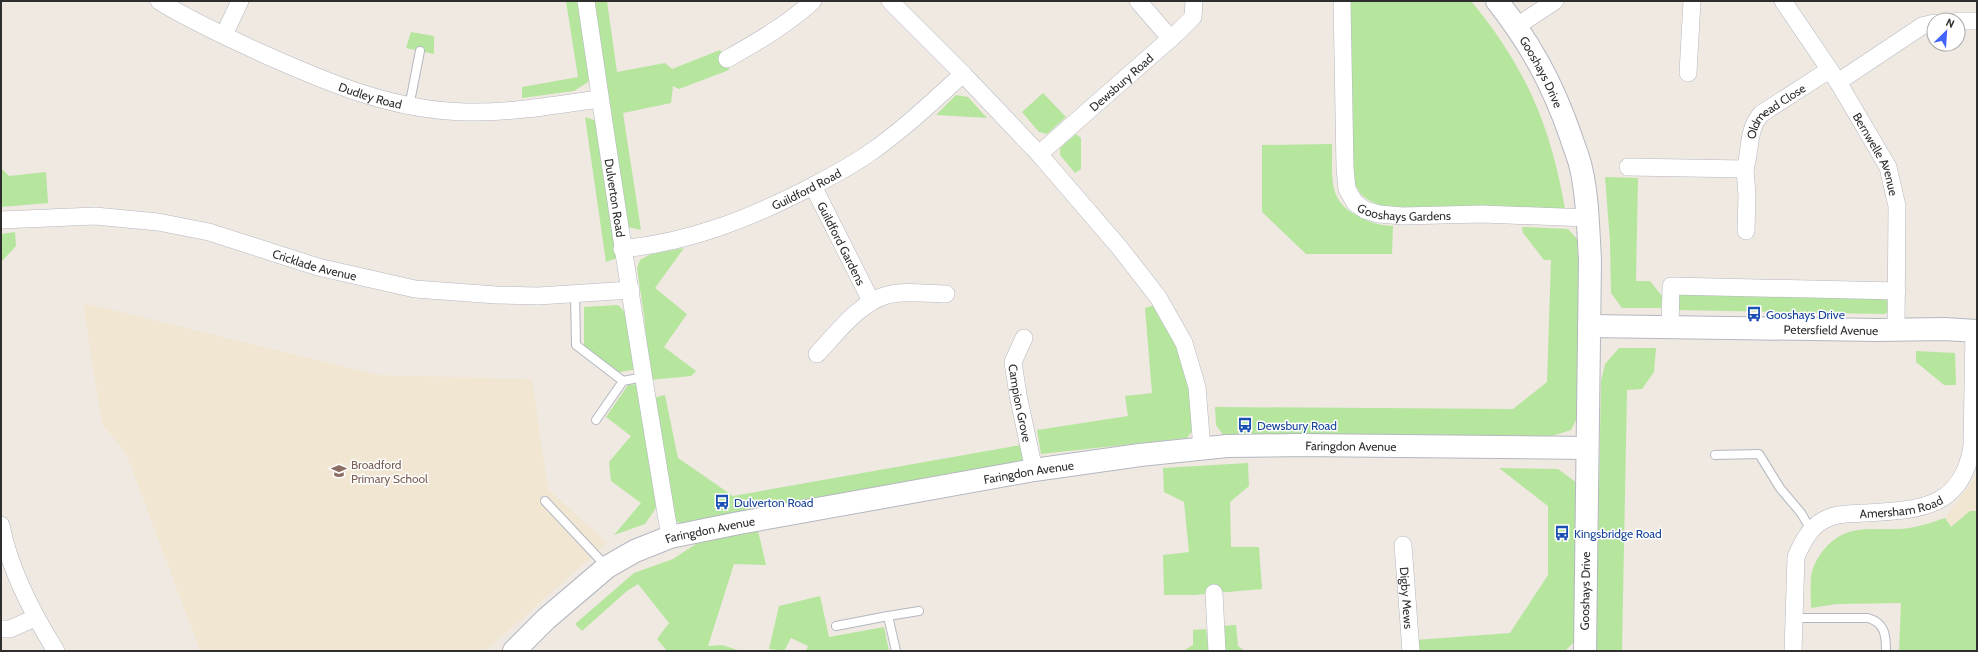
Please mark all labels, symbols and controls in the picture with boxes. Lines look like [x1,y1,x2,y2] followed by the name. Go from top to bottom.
[1926,12,1966,52] north arrow
[1944,15,1957,31] text: N
[1517,33,1567,110] street label: Gooshays Drive
[1086,50,1156,114] street label: Dewsbury Road
[337,79,403,112] street label: Dudley Road
[1743,80,1808,140] street label: Oldmead Close
[1850,110,1902,197] street label: Bernwelle Avenue
[602,157,629,238] street label: Dulverton Road
[769,165,844,213] street label: Guildford Road
[814,199,869,288] street label: Guildford Gardens
[1355,200,1451,224] street label: Gooshays Gardens
[271,245,358,283] street label: Cricklade Avenue
[1745,305,1763,323] bus stop icon: Gooshays Drive
[1766,307,1845,322] place label: Gooshays Drive
[1784,321,1878,338] street label: Petersfield Avenue
[1006,363,1035,443] street label: Campion Grove
[1236,416,1254,434] bus stop icon: Dewsbury Road
[1257,418,1337,433] place label: Dewsbury Road
[1305,438,1397,454] street label: Faringdon Avenue
[351,457,428,486] place label: Broadford Primary School
[982,457,1075,486] street label: Faringdon Avenue
[330,462,348,480] school or university icon: Broadford Primary School
[1859,492,1945,521] street label: Amersham Road
[713,493,731,511] bus stop icon: Dulverton Road
[734,495,813,510] place label: Dulverton Road
[663,513,756,546] street label: Faringdon Avenue
[1553,524,1571,542] bus stop icon: Kingsbridge Road
[1574,526,1662,541] place label: Kingsbridge Road
[1577,551,1593,631] street label: Gooshays Drive
[1397,566,1417,629] street label: Digby Mews

